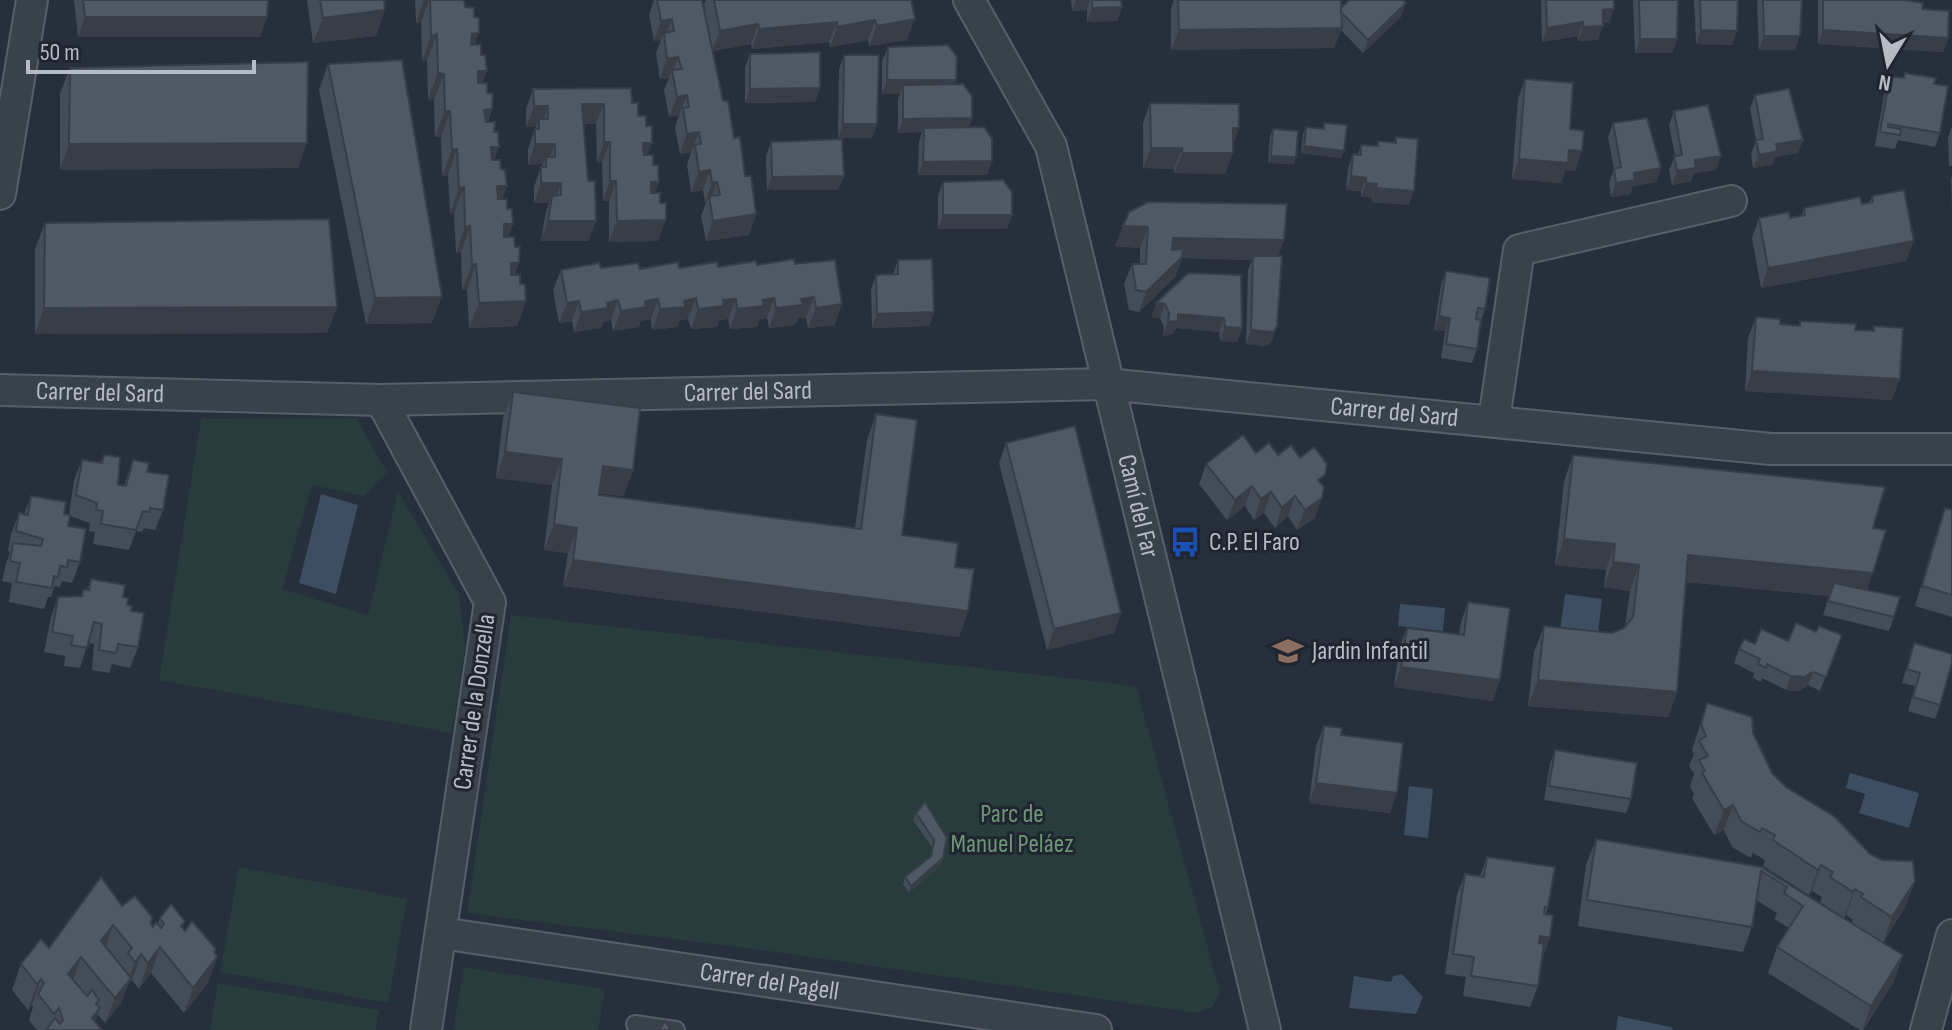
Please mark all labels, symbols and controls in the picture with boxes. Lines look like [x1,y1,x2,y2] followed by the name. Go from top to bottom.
[28,24,254,74] scale bar
[1848,24,1928,104] north arrow
[40,38,80,67] text: 50 m
[1877,68,1893,97] text: N
[36,375,164,410] street label: Carrer del Sard
[683,375,812,409] street label: Carrer del Sard
[1329,391,1460,434] street label: Carrer del Sard
[1111,451,1166,561] street label: Camí del Far
[1168,525,1202,559] bus stop icon: C.P. El Faro
[1209,527,1300,558] place label: C.P. El Faro
[447,612,503,792] street label: Carrer de la Donzella
[1271,634,1305,668] school or university icon: Jardin Infantil
[1311,636,1428,667] place label: Jardin Infantil
[951,799,1073,860] park label: Parc de Manuel Peláez
[698,956,841,1007] street label: Carrer del Pagell

